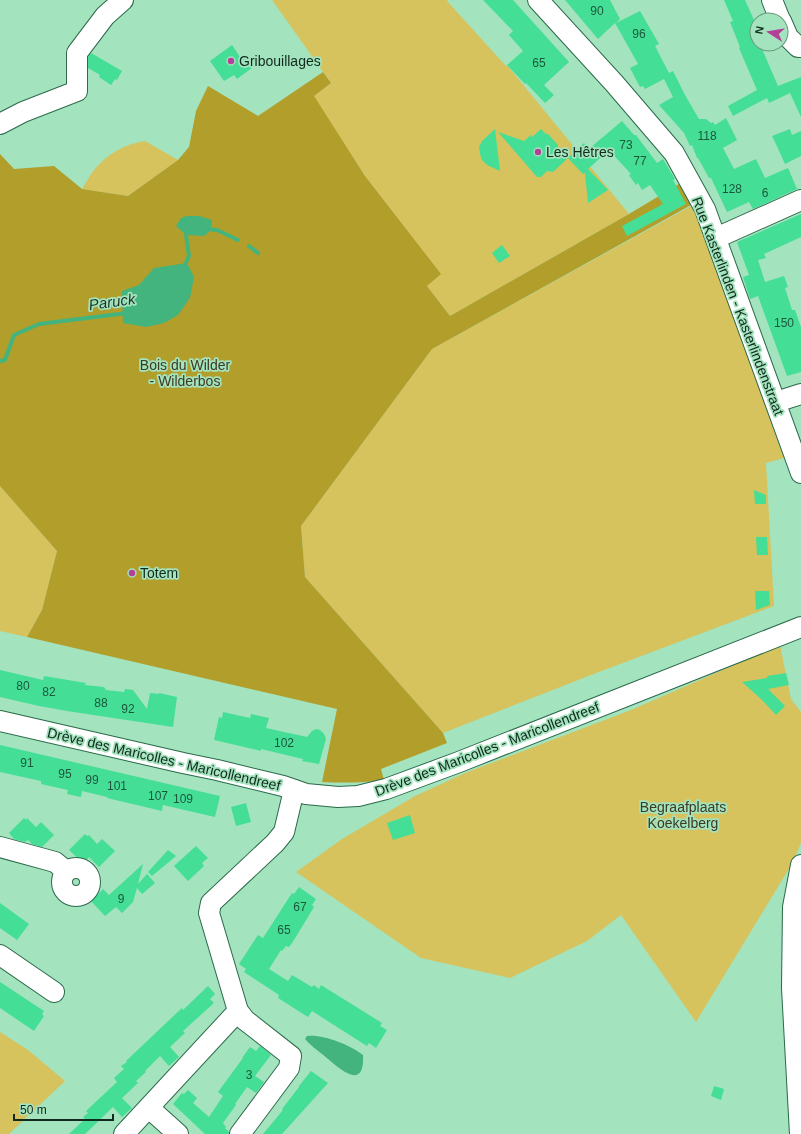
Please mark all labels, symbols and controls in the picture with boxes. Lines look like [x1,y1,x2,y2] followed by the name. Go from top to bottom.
[590,4,604,18] house number: 90
[749,12,789,52] north arrow
[753,25,766,35] text: N
[632,27,646,41] house number: 96
[239,53,321,69] place label: Gribouillages
[226,56,236,66] marker: Gribouillages
[532,56,546,70] house number: 65
[697,129,717,143] house number: 118
[619,138,633,152] house number: 73
[546,144,614,160] place label: Les Hêtres
[533,147,543,157] marker: Les Hêtres
[633,154,647,168] house number: 77
[722,182,742,196] house number: 128
[762,186,769,200] house number: 6
[689,195,787,418] street label: Rue Kasterlinden - Kasterlindenstraat
[88,290,138,313] water label: Paruck
[774,316,794,330] house number: 150
[140,357,230,389] park label: Bois du Wilder - Wilderbos
[140,565,178,581] place label: Totem
[127,568,137,578] marker: Totem
[16,679,30,693] house number: 80
[42,685,56,699] house number: 82
[94,696,108,710] house number: 88
[373,699,601,799] street label: Drève des Maricolles - Maricollendreef
[121,702,135,716] house number: 92
[46,724,282,794] street label: Drève des Maricolles - Maricollendreef
[274,736,294,750] house number: 102
[20,756,34,770] house number: 91
[58,767,72,781] house number: 95
[85,773,99,787] house number: 99
[107,779,127,793] house number: 101
[148,789,168,803] house number: 107
[173,792,193,806] house number: 109
[640,799,726,831] park label: Begraafplaats Koekelberg
[118,892,125,906] house number: 9
[293,900,307,914] house number: 67
[277,923,291,937] house number: 65
[246,1068,253,1082] house number: 3
[14,1096,113,1122] scale bar
[20,1103,47,1117] text: 50 m

